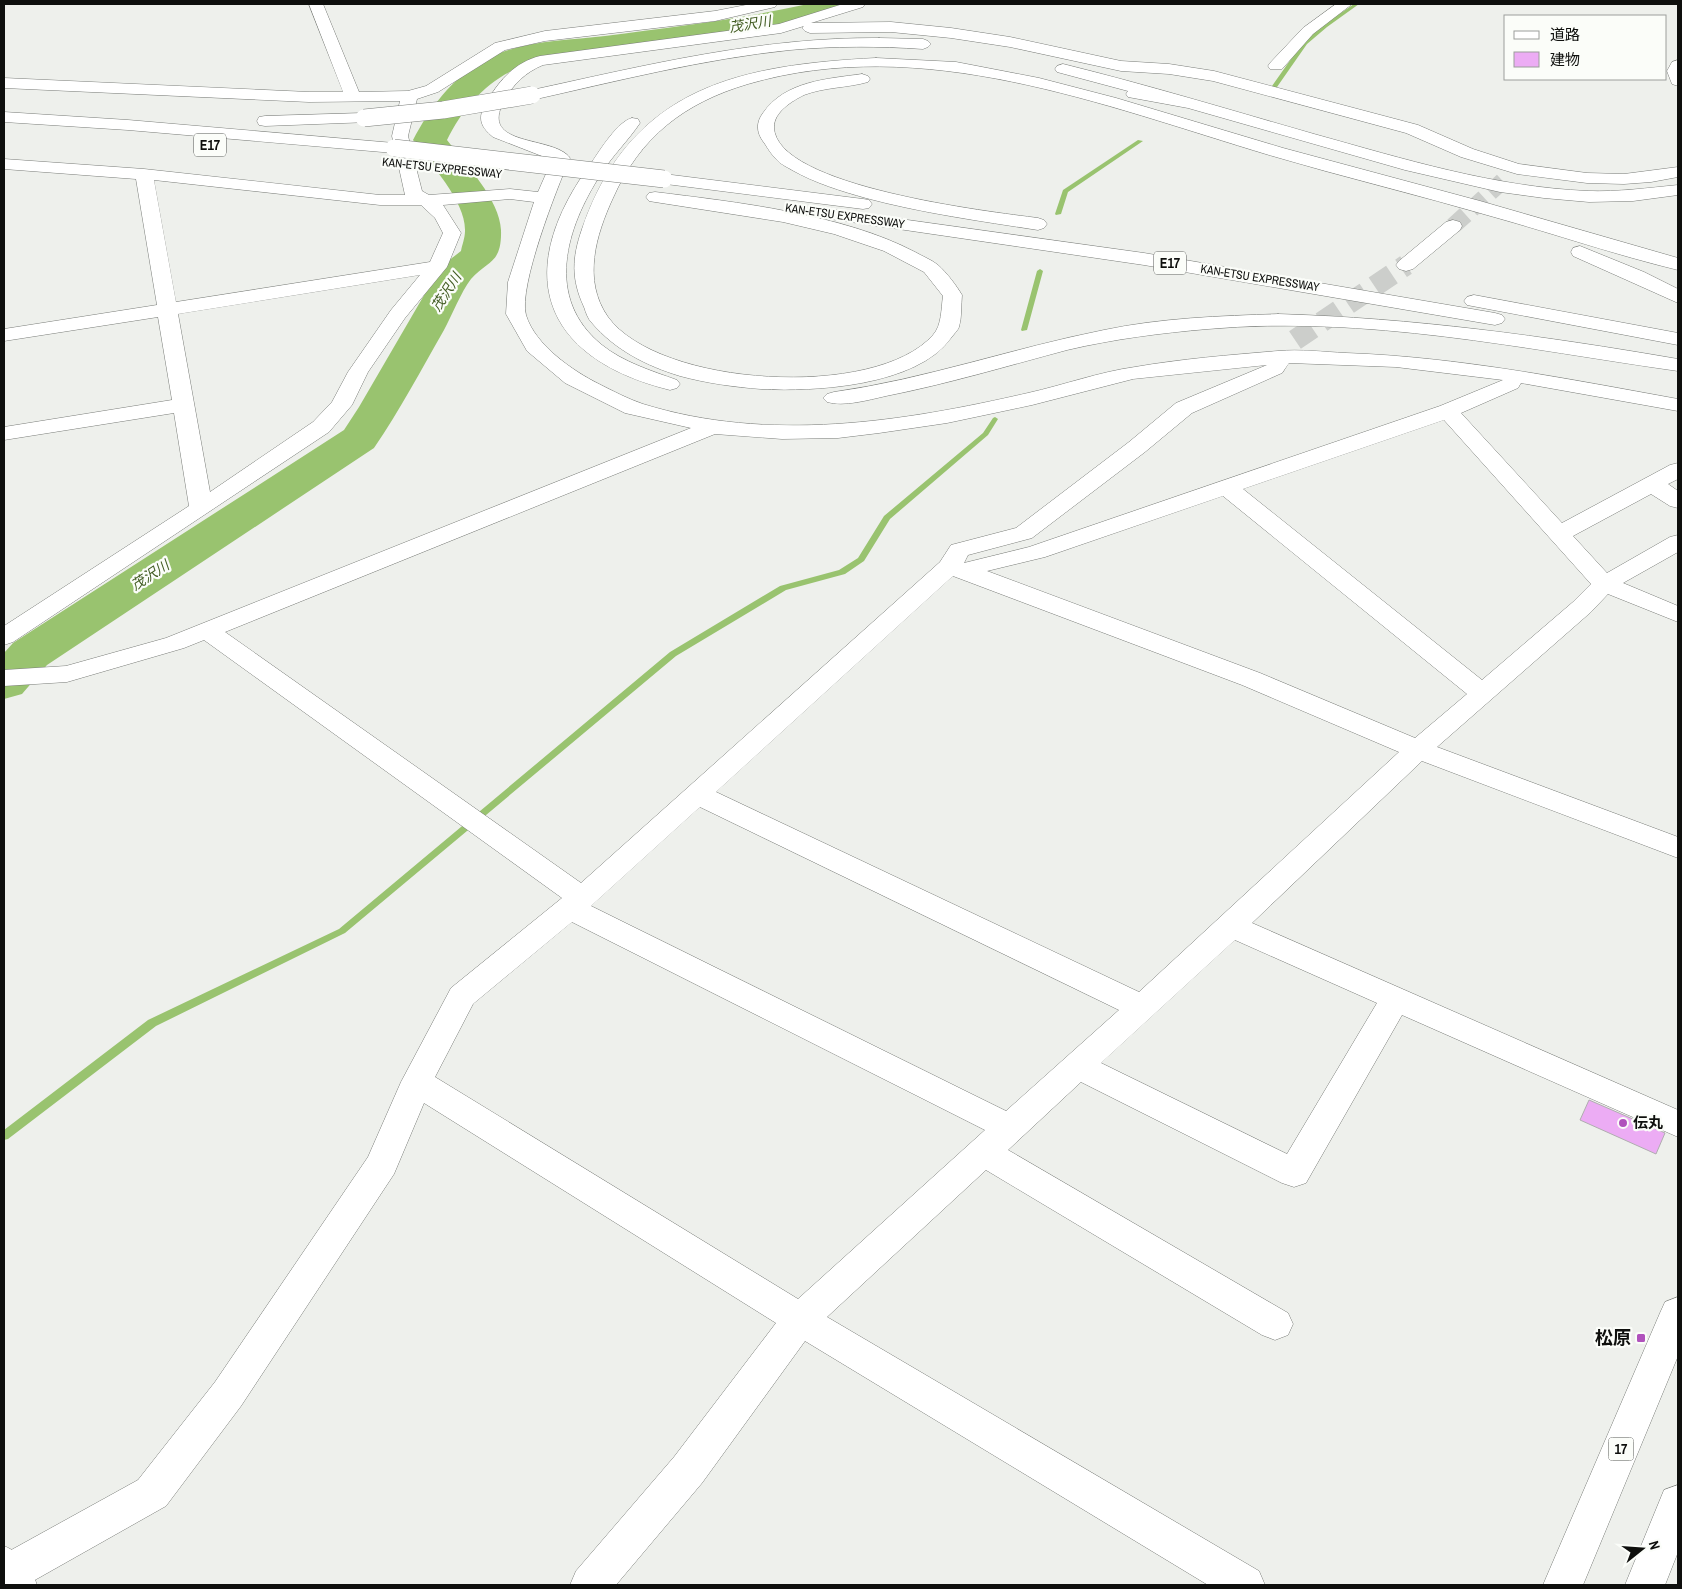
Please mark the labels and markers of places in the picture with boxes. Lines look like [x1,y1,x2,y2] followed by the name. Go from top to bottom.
[1633,1112,1663,1133] place label: 伝丸
[1617,1117,1629,1129] marker: 伝丸
[1595,1325,1631,1350] place label: 松原
[1635,1332,1647,1344] marker: 松原

